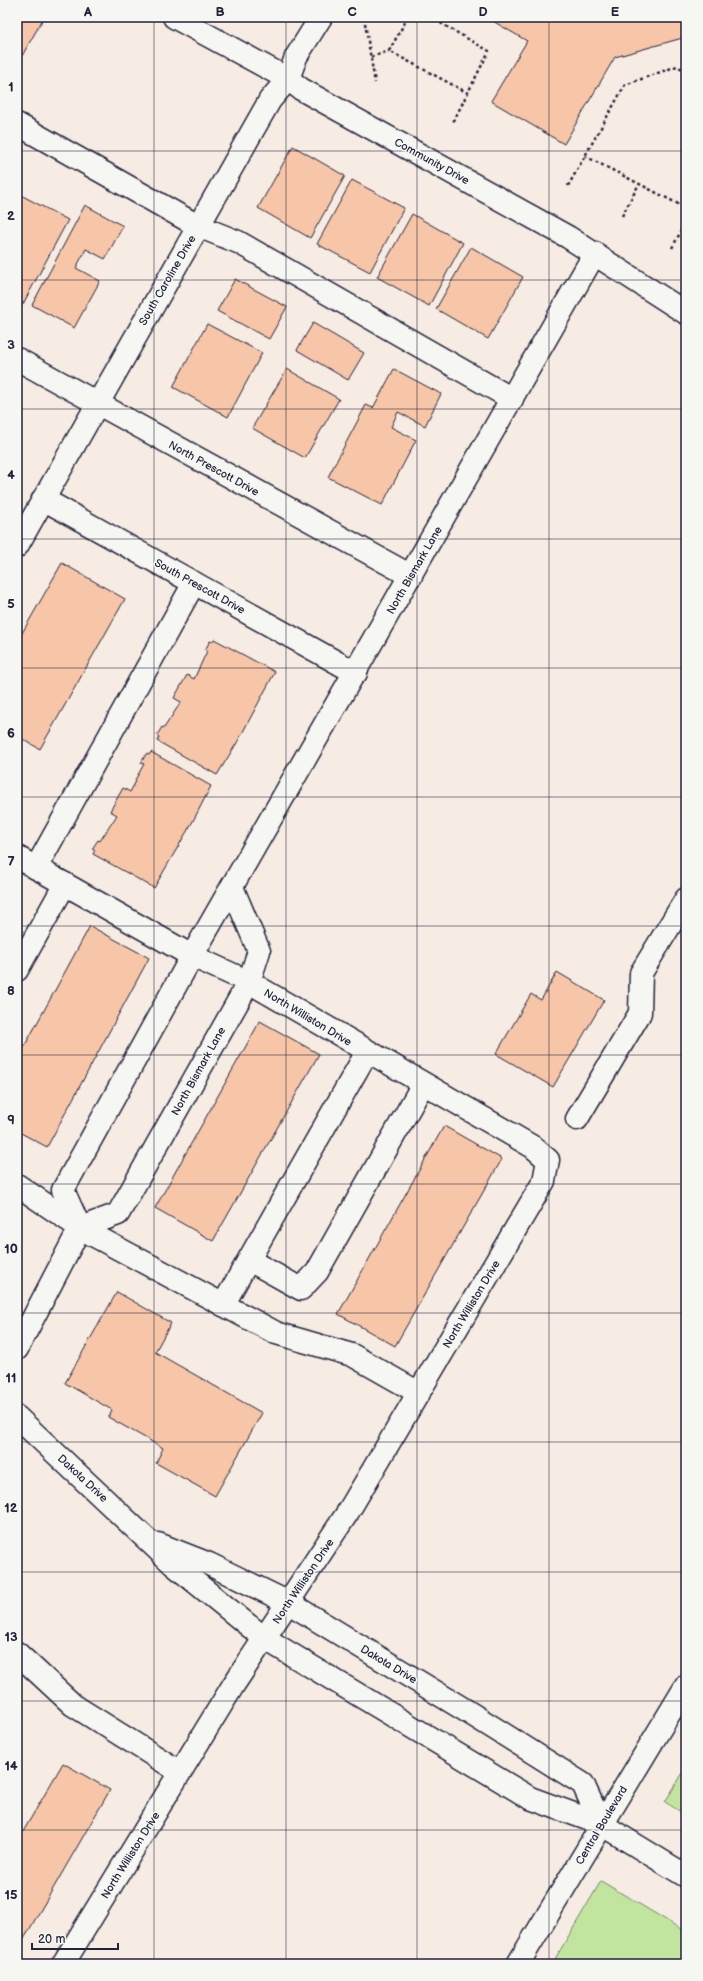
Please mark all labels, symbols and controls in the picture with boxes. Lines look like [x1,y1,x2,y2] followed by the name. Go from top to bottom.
[83,4,92,20] text: A
[215,4,225,20] text: B
[347,4,357,20] text: C
[478,4,488,20] text: D
[611,4,620,20] text: E
[8,79,14,95] text: 1
[392,135,472,188] street label: Community Drive
[7,208,15,224] text: 2
[136,232,199,328] street label: South Caroline Drive
[7,337,15,353] text: 3
[166,438,262,499] street label: North Prescott Drive
[7,467,15,483] text: 4
[384,524,445,616] street label: North Bismark Lane
[152,556,248,617] street label: South Prescott Drive
[7,596,15,612] text: 5
[7,725,15,741] text: 6
[7,854,15,870] text: 7
[7,983,15,999] text: 8
[262,986,354,1049] street label: North Williston Drive
[169,1024,228,1118] street label: North Bismark Lane
[7,1112,15,1128] text: 9
[4,1241,18,1257] text: 10
[440,1258,503,1350] street label: North Williston Drive
[6,1370,16,1386] text: 11
[55,1452,111,1505] street label: Dakota Drive
[4,1500,18,1516] text: 12
[270,1536,337,1626] street label: North Williston Drive
[4,1629,18,1645] text: 13
[358,1643,420,1687] street label: Dakota Drive
[4,1758,18,1774] text: 14
[573,1784,630,1867] street label: Central Boulevard
[98,1809,163,1901] street label: North Williston Drive
[5,1887,18,1903] text: 15
[32,1925,118,1951] scale bar
[38,1932,65,1947] text: 20 m

